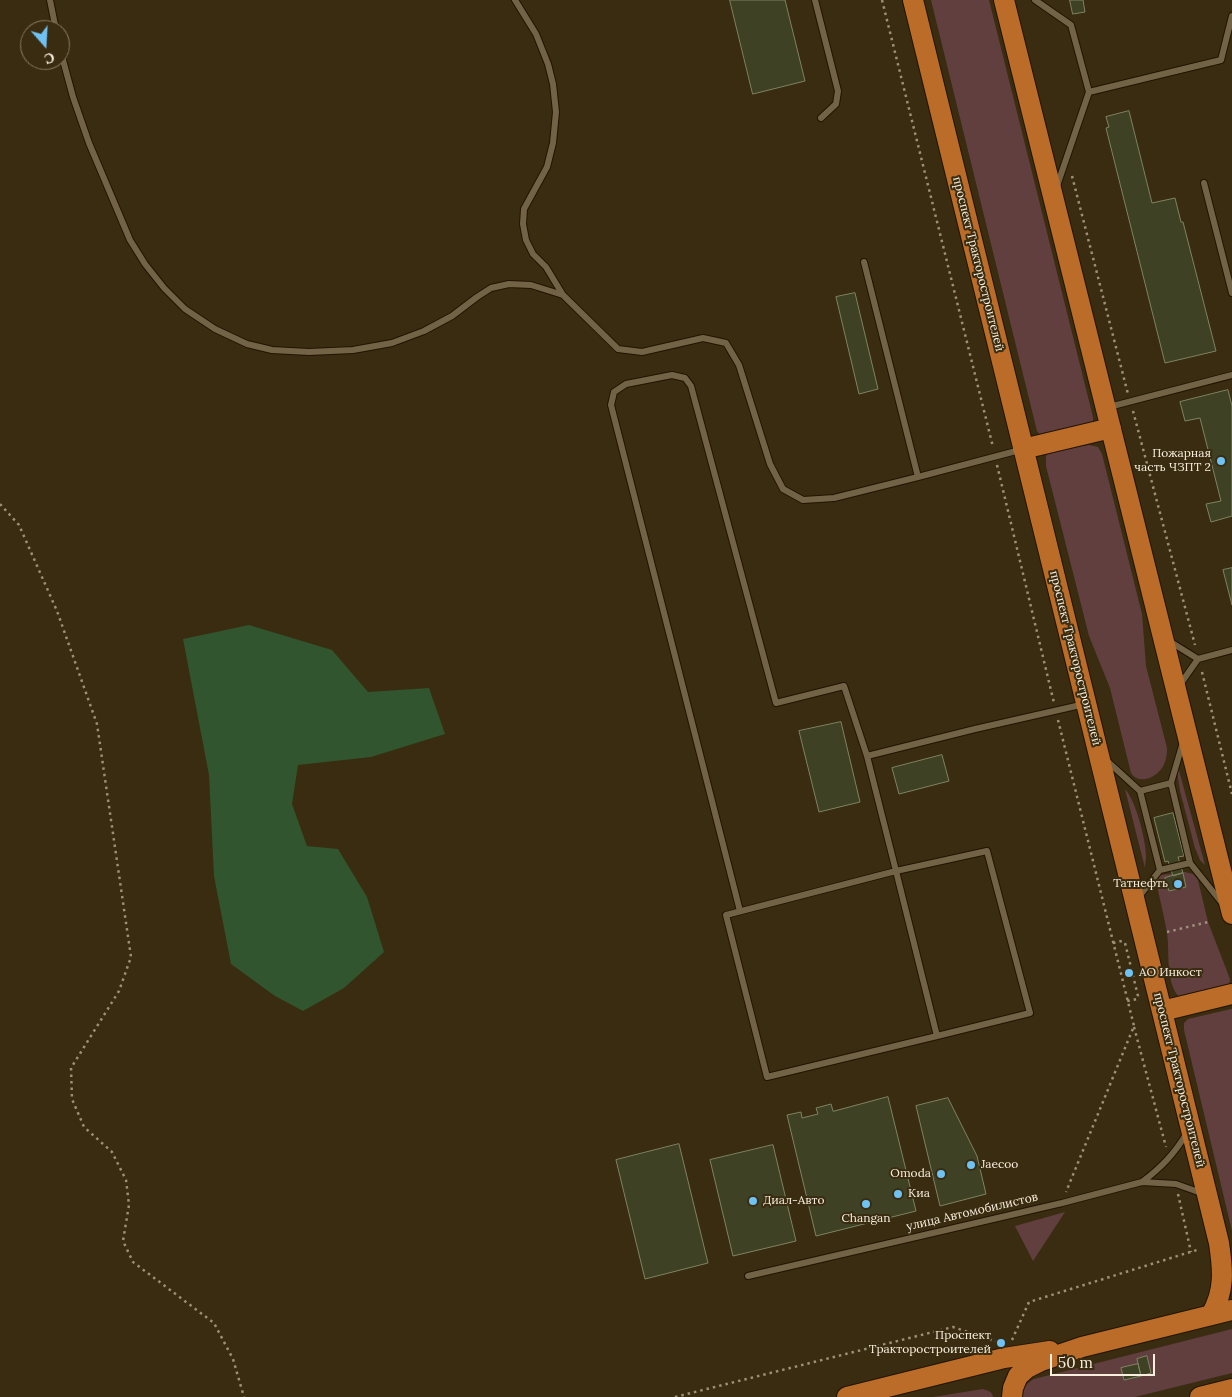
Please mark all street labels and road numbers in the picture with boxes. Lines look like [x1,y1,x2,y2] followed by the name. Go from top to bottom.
[949,175,1007,353] street label: проспект Тракторостроителей
[1046,569,1104,747] street label: проспект Тракторостроителей
[1150,991,1208,1169] street label: проспект Тракторостроителей
[905,1190,1039,1234] street label: улица Автомобилистов

